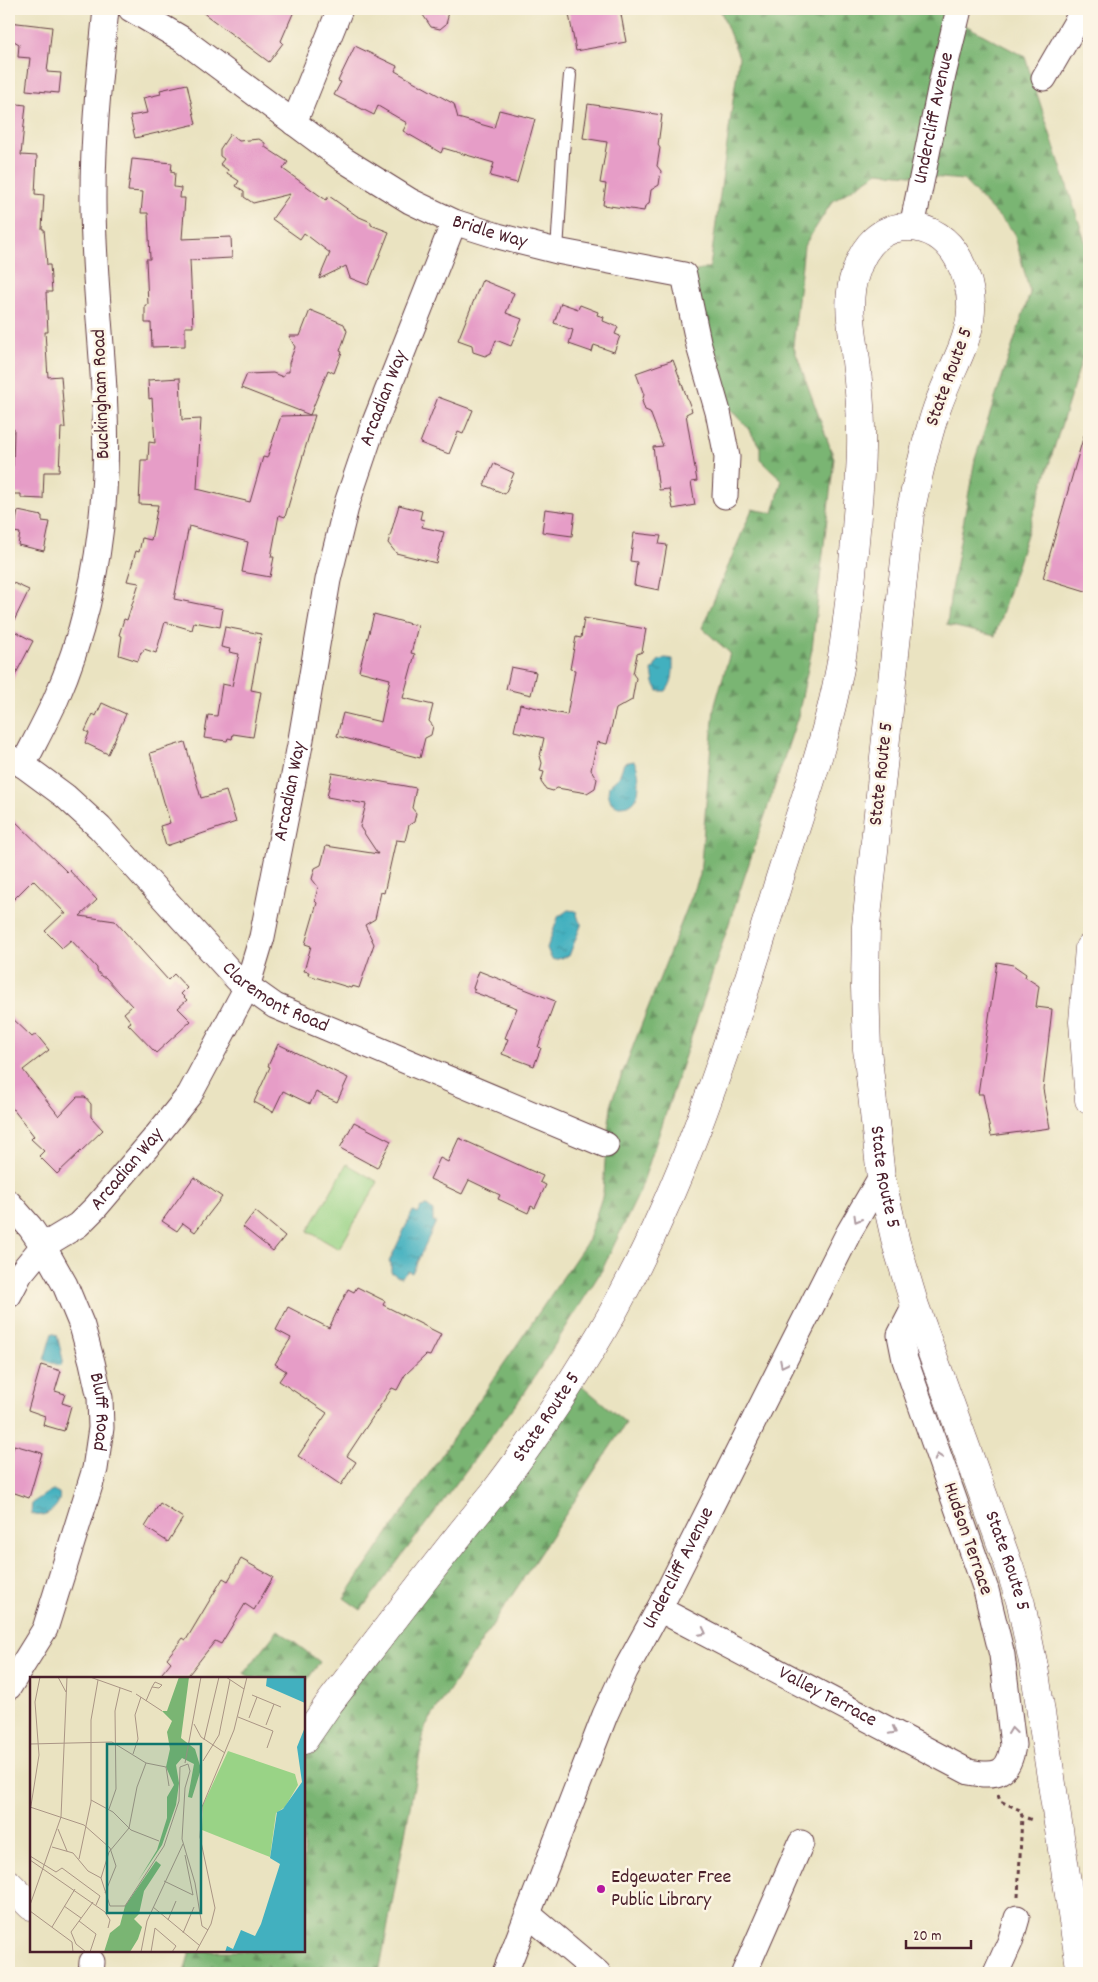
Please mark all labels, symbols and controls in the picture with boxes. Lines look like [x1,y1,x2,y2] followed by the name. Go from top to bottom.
[907,49,962,187] street label: Undercliff Avenue
[448,208,531,257] street label: Bridle Way
[919,324,981,430] street label: State Route 5
[86,328,118,460] street label: Buckingham Road
[353,346,416,450] street label: Arcadian Way
[863,721,901,827] street label: State Route 5
[267,738,315,844] street label: Arcadian Way
[214,956,333,1041] street label: Claremont Road
[84,1122,172,1217] street label: Arcadian Way
[861,1124,906,1231] street label: State Route 5
[853,1213,863,1222] one-way arrow
[779,1358,789,1367] one-way arrow
[507,1367,588,1469] street label: State Route 5
[81,1370,115,1453] street label: Bluff Road
[934,1453,944,1462] one-way arrow
[935,1479,999,1599] street label: Hudson Terrace
[636,1502,722,1635] street label: Undercliff Avenue
[976,1507,1036,1613] street label: State Route 5
[697,1626,706,1636] one-way arrow
[773,1660,882,1735] street label: Valley Terrace
[30,1677,305,1952] inset map
[888,1725,897,1735] one-way arrow
[1007,1727,1018,1735] one-way arrow
[611,1864,732,1915] place label: Edgewater Free Public Library
[595,1883,607,1895] marker: Edgewater Free Public Library
[906,1917,970,1949] scale bar
[913,1926,941,1948] text: 20 m

